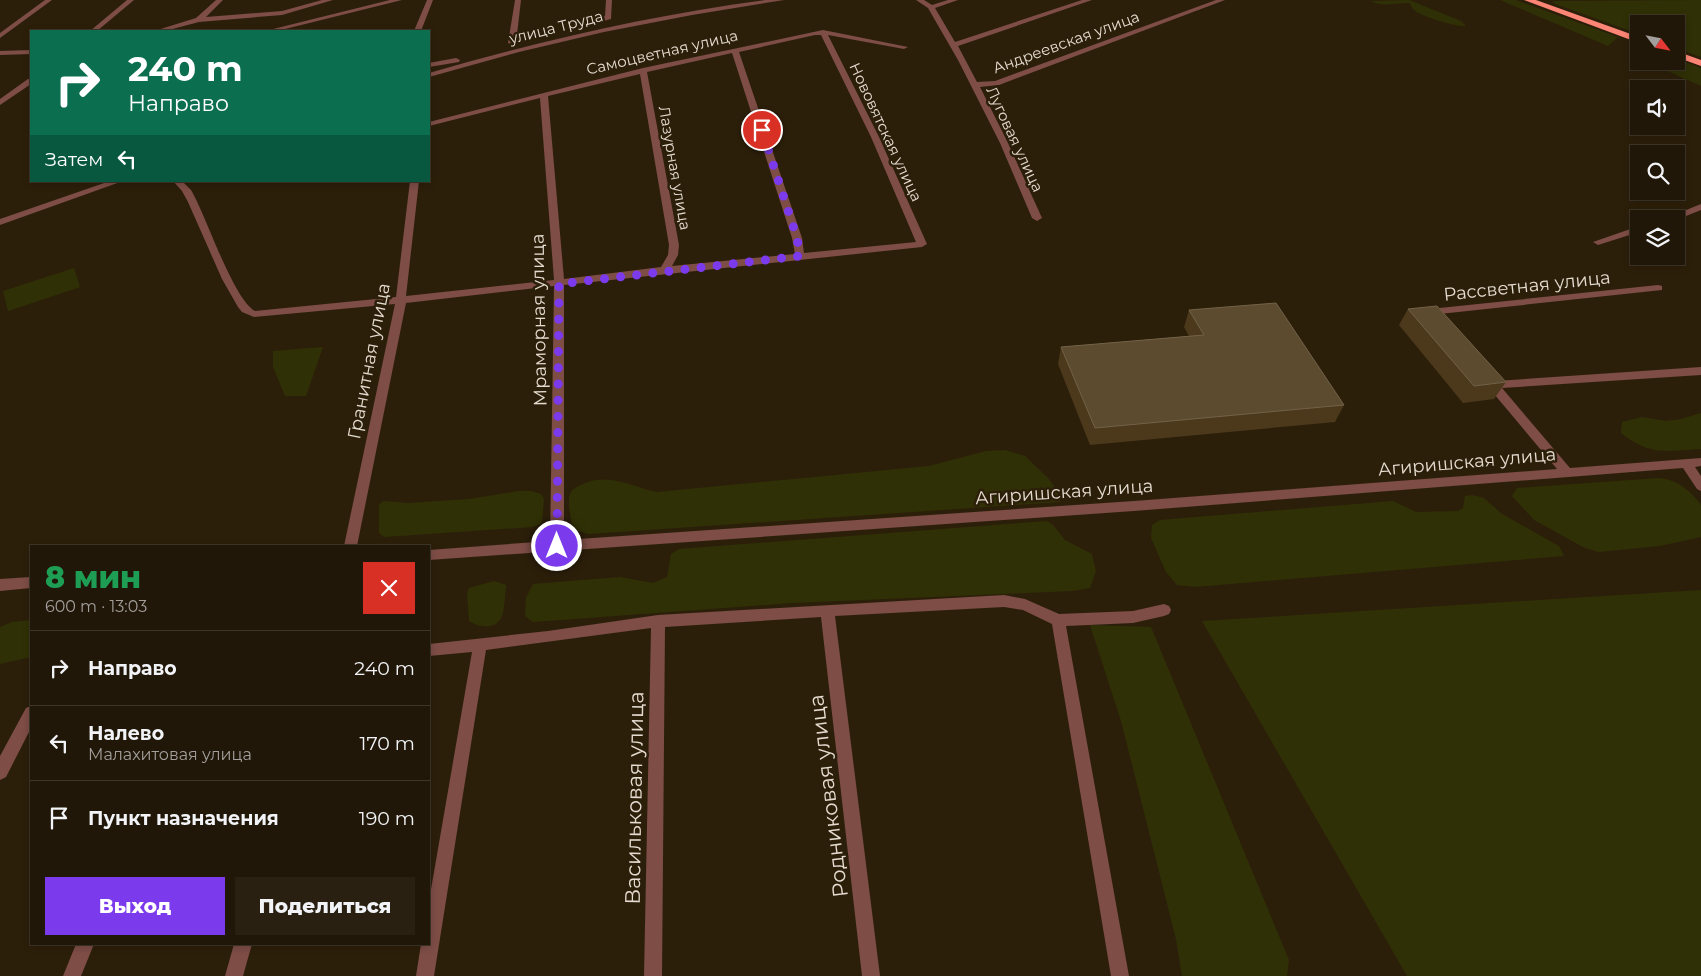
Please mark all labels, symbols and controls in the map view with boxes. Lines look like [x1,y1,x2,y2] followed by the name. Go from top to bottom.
[506,6,605,48] street label: улица Труда
[990,7,1142,77] street label: Андреевская улица
[1630,15,1685,70] north arrow
[1630,15,1685,265] map controls
[584,25,740,79] street label: Самоцветная улица
[128,47,243,90] text: 240 m
[45,50,110,115] icon: right
[845,60,927,204] street label: Нововятская улица
[1630,80,1685,135] button: sound
[982,83,1048,195] street label: Луговая улица
[128,90,229,117] text: Направо
[655,104,695,232] street label: Лазурная улица
[741,109,783,151] pin
[748,116,776,144] icon: arrive
[113,145,141,173] icon: left
[1630,145,1685,200] button: search
[45,148,103,171] text: Затем
[1630,210,1685,265] button: layers
[526,234,552,406] street label: Мраморная улица
[1442,266,1612,306] street label: Рассветная улица
[343,281,395,441] street label: Гранитная улица
[1377,443,1557,481] street label: Агиришская улица
[974,475,1154,509] street label: Агиришская улица
[530,519,582,571] position arrow
[45,559,141,596] text: 8 мин
[363,562,415,614] button: close
[45,597,147,616] text: 600 m · 13:03
[45,654,73,682] icon: right
[88,657,177,680] text: Направо
[354,657,415,680] text: 240 m
[620,691,648,905] street label: Васильковая улица
[803,693,853,899] street label: Родниковая улица
[88,722,164,745] text: Налево
[45,729,73,757] icon: left
[360,732,415,755] text: 170 m
[88,745,252,764] text: Малахитовая улица
[45,804,73,832] icon: arrive
[88,807,279,830] text: Пункт назначения
[359,807,415,830] text: 190 m
[45,877,225,935] button: Выход
[235,877,415,935] button: Поделиться

